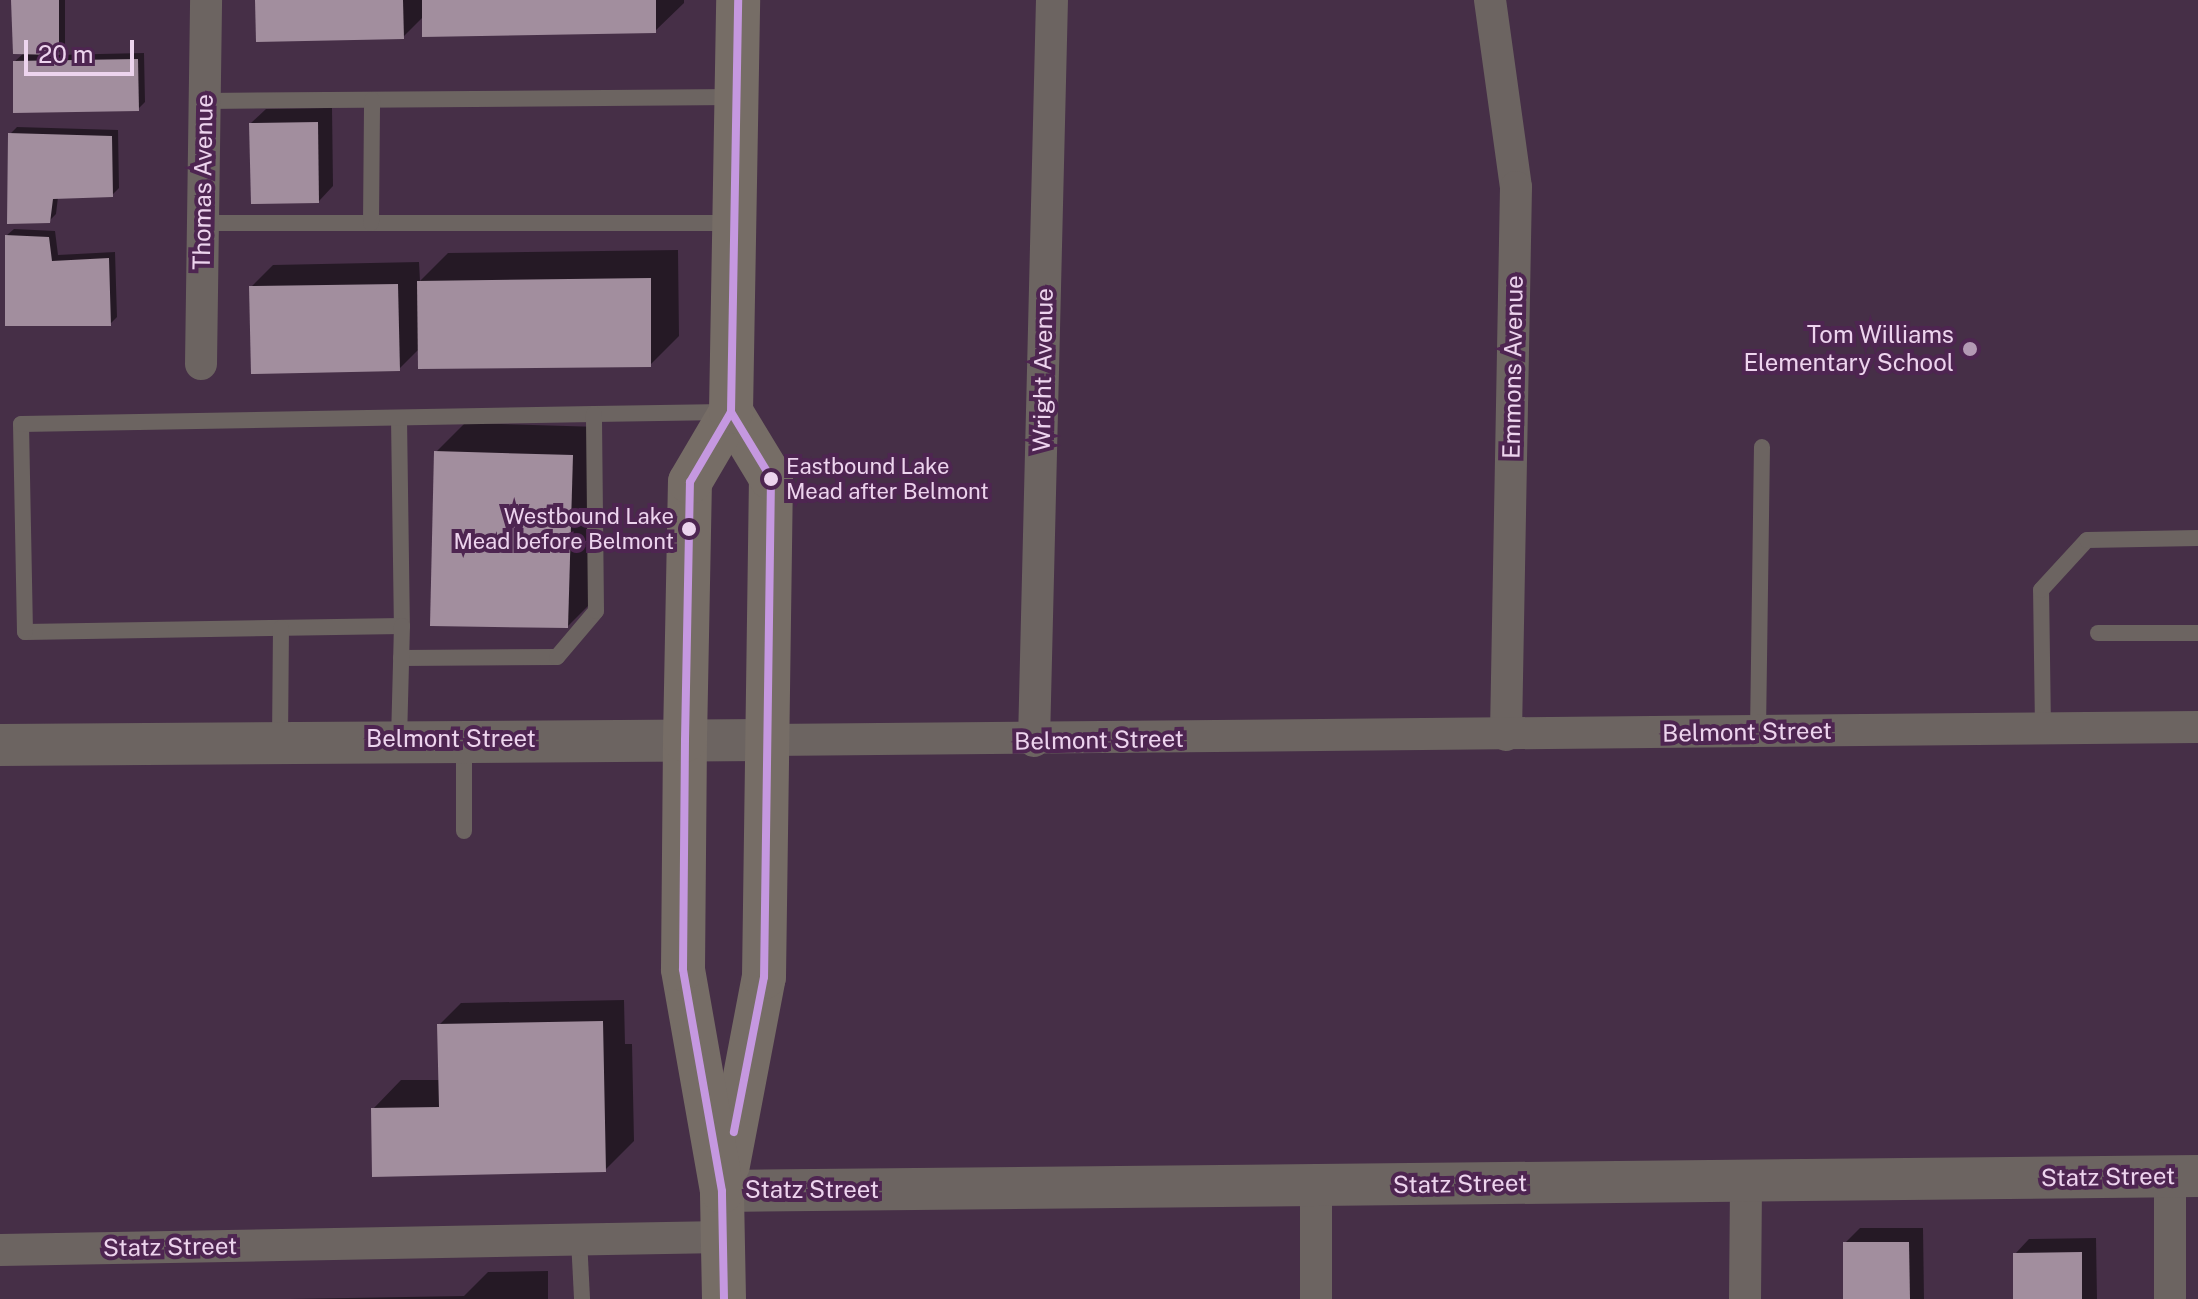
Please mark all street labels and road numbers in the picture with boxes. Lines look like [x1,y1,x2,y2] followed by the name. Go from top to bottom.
[187,94,219,270] street label: Thomas Avenue
[1497,275,1529,459] street label: Emmons Avenue
[1027,288,1059,452] street label: Wright Avenue
[1662,716,1832,748] street label: Belmont Street
[1014,724,1184,756] street label: Belmont Street
[366,725,536,753] street label: Belmont Street
[2041,1161,2175,1193] street label: Statz Street
[1393,1168,1527,1200] street label: Statz Street
[745,1176,879,1204] street label: Statz Street
[103,1231,237,1263] street label: Statz Street

